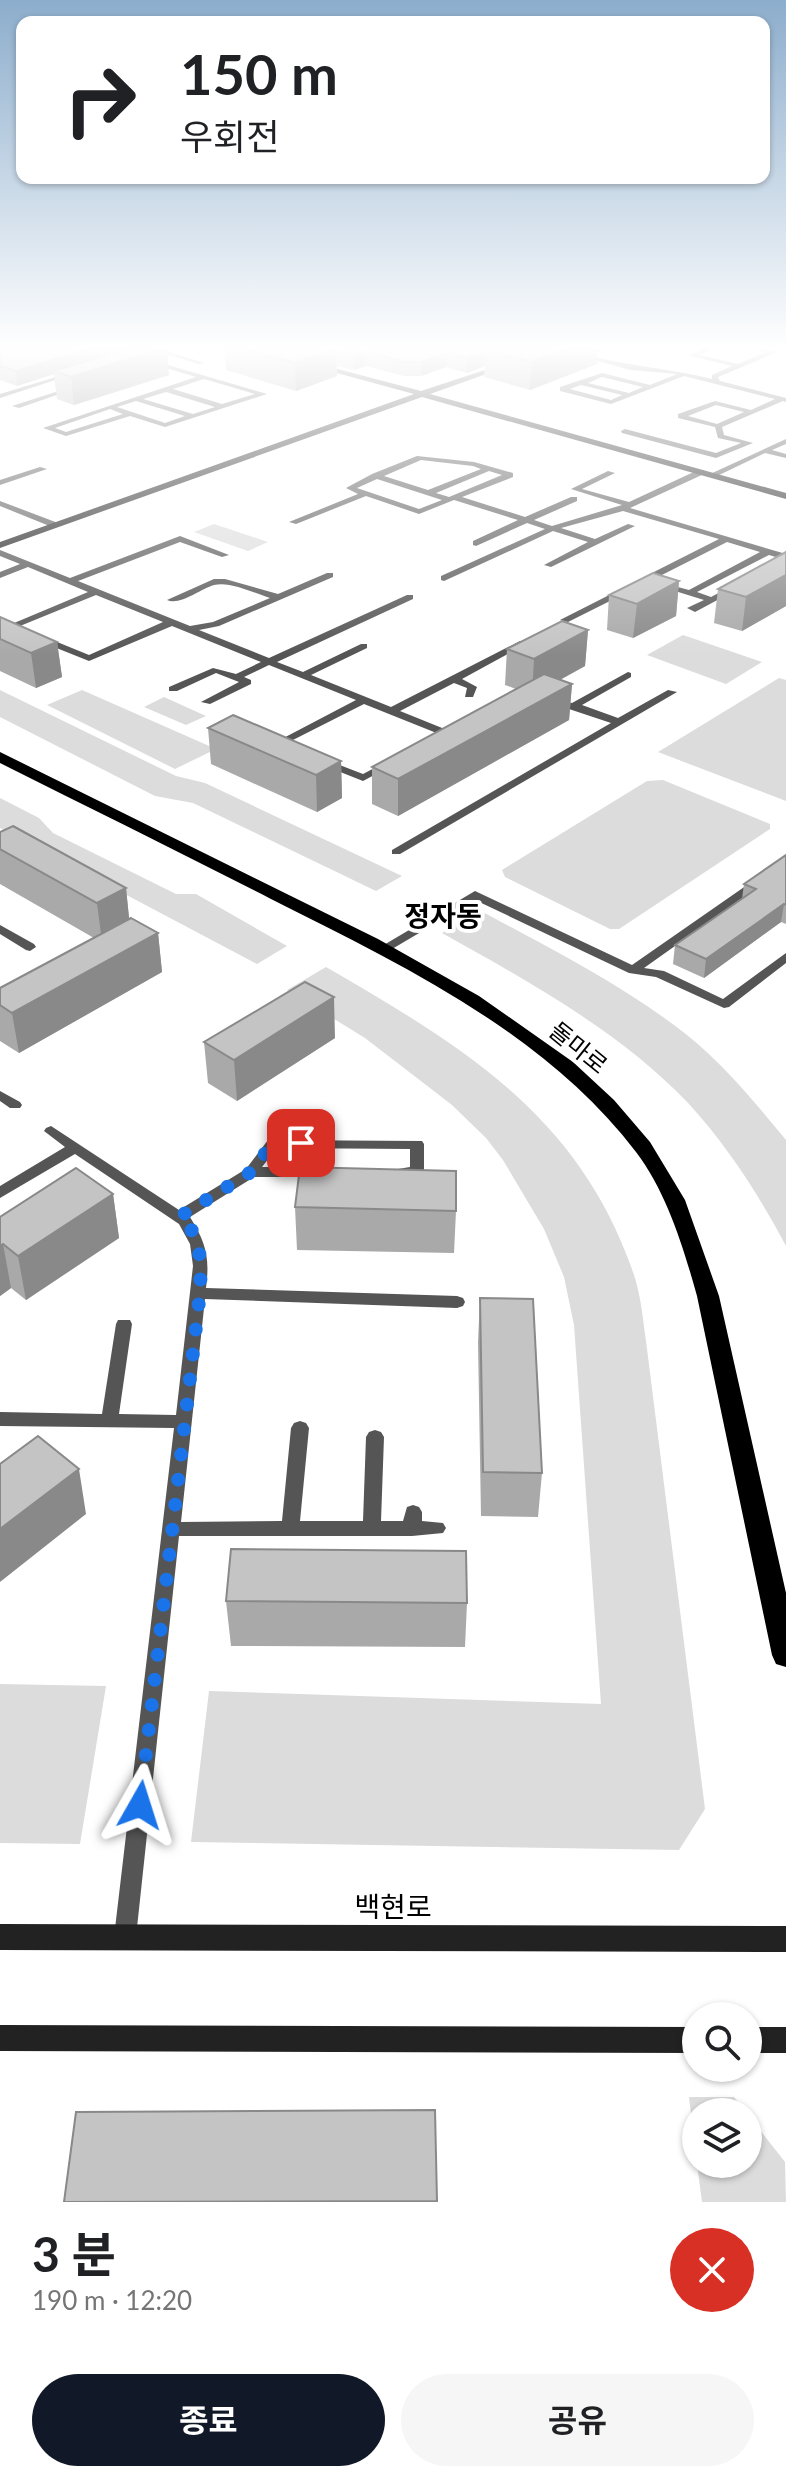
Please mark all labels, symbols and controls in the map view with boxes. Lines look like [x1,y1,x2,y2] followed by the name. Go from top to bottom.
[180,40,338,107] text: 150 m
[48,48,152,152] icon: right
[180,114,279,158] text: 우회전
[404,898,482,932] district label: 정자동
[544,1015,614,1079] street label: 돌마로
[267,1109,335,1177] pin
[279,1121,323,1165] icon: arrive
[98,1763,182,1847] position arrow
[354,1889,432,1923] street label: 백현로
[682,2002,762,2178] map controls
[682,2002,762,2082] button: search
[682,2098,762,2178] button: layers
[32,2225,116,2282] text: 3 분
[670,2228,754,2312] button: close
[32,2284,192,2316] text: 190 m · 12:20
[32,2374,385,2466] button: 종료
[401,2374,754,2466] button: 공유

